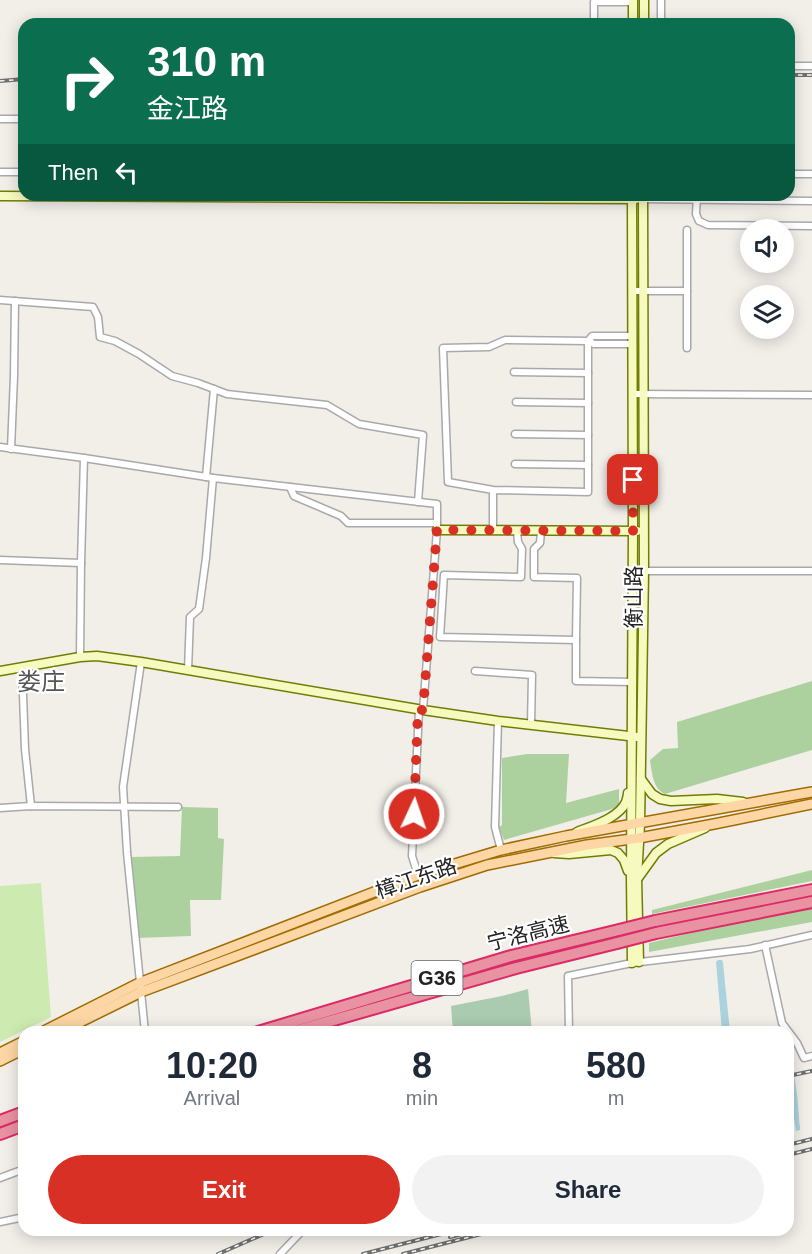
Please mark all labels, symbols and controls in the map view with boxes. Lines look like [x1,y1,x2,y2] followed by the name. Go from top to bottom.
[147,38,266,85] text: 310 m
[48,42,126,120] icon: right
[147,94,228,124] text: 金江路
[110,156,143,189] icon: left
[48,160,98,185] text: Then
[740,219,794,339] map controls
[740,219,794,273] button: sound
[740,285,794,339] button: layers
[607,454,658,505] pin
[616,463,649,496] icon: arrive
[622,566,645,629] street label: 衡山路
[17,668,65,695] district label: 娄庄
[382,782,446,846] position arrow
[373,853,459,903] street label: 樟江东路
[484,912,572,954] street label: 宁洛高速
[412,961,462,995] road number: G36
[166,1045,258,1086] text: 10:20
[412,1045,432,1086] text: 8
[586,1045,646,1086] text: 580
[184,1087,240,1109] text: Arrival
[406,1087,438,1109] text: min
[608,1087,624,1109] text: m
[48,1155,400,1224] button: Exit
[412,1155,764,1224] button: Share

